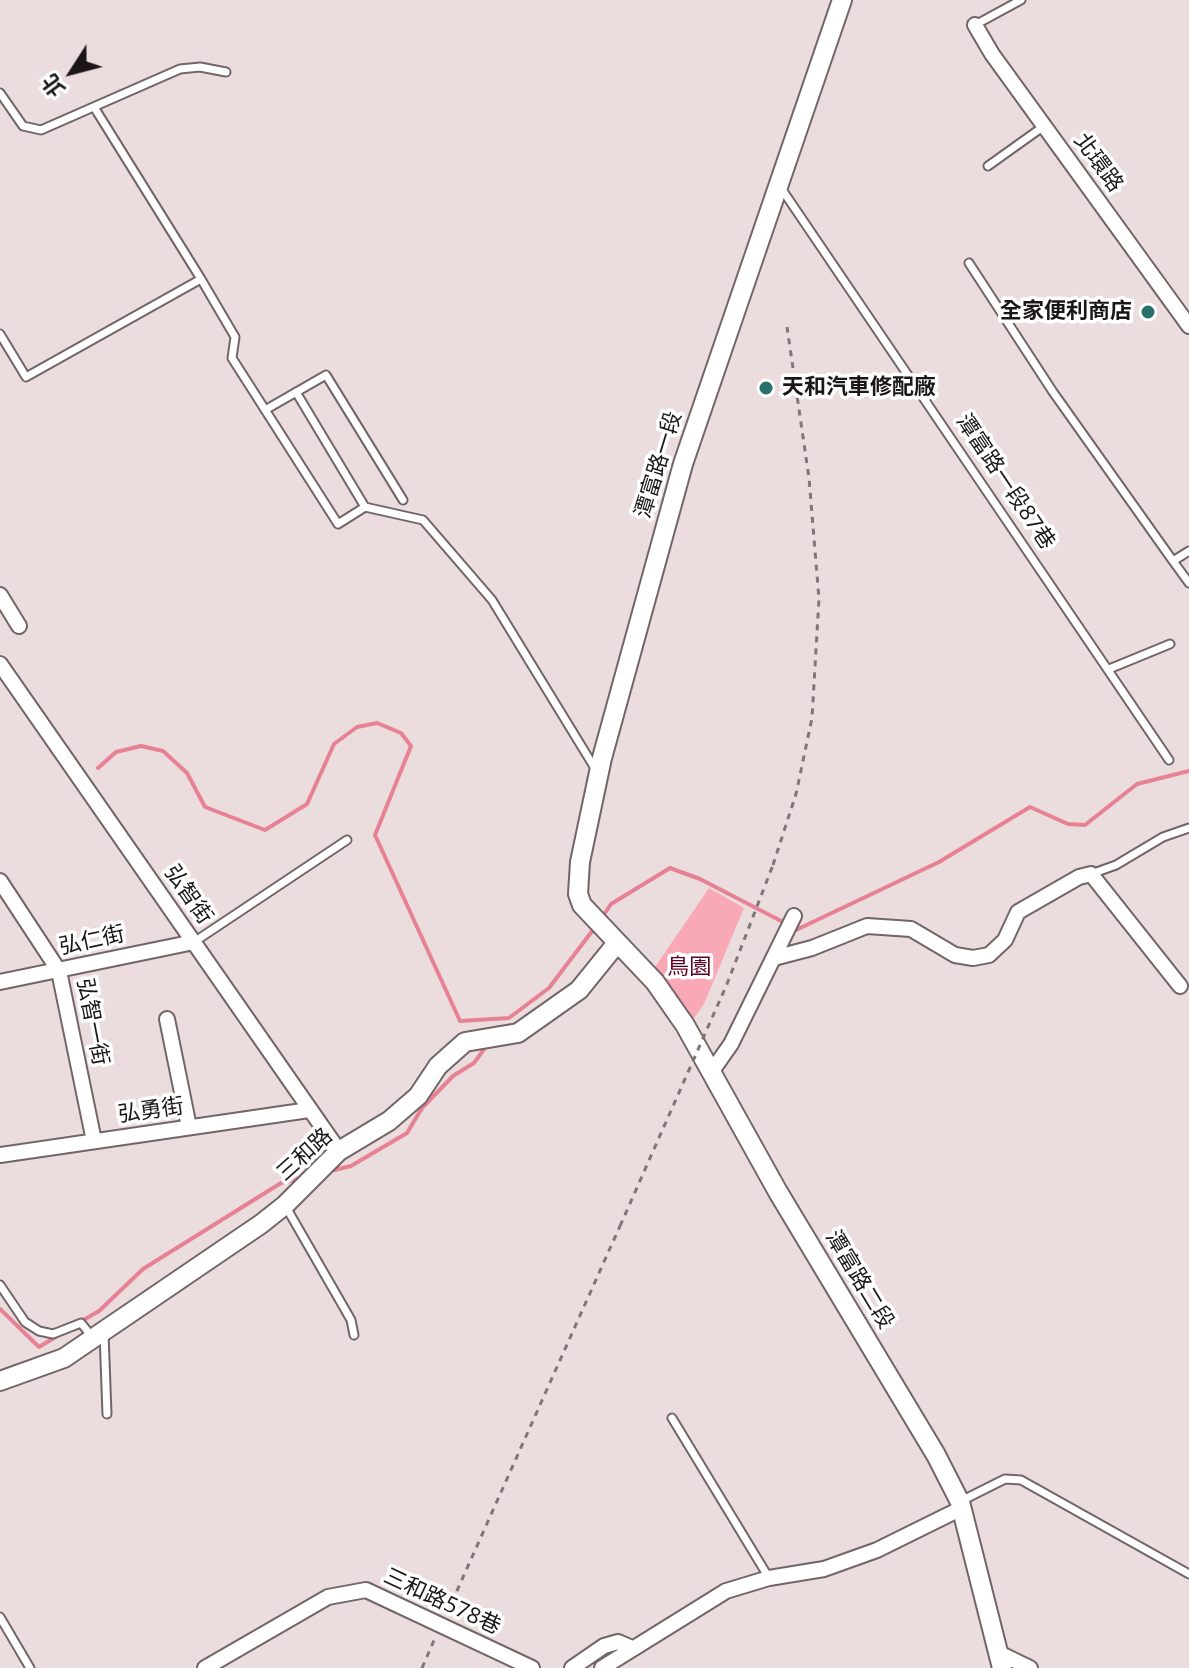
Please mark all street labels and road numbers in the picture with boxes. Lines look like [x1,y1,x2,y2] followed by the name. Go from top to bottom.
[1068,129,1128,197] street label: 北環路
[630,409,688,521] street label: 潭富路一段
[950,409,1060,555] street label: 潭富路一段87巷
[158,860,218,930] street label: 弘智街
[57,921,127,961] street label: 弘仁街
[71,976,113,1068] street label: 弘智一街
[116,1093,186,1129] street label: 弘勇街
[272,1123,338,1187] street label: 三和路
[819,1226,899,1334] street label: 潭富路二段
[379,1563,505,1641] street label: 三和路578巷

